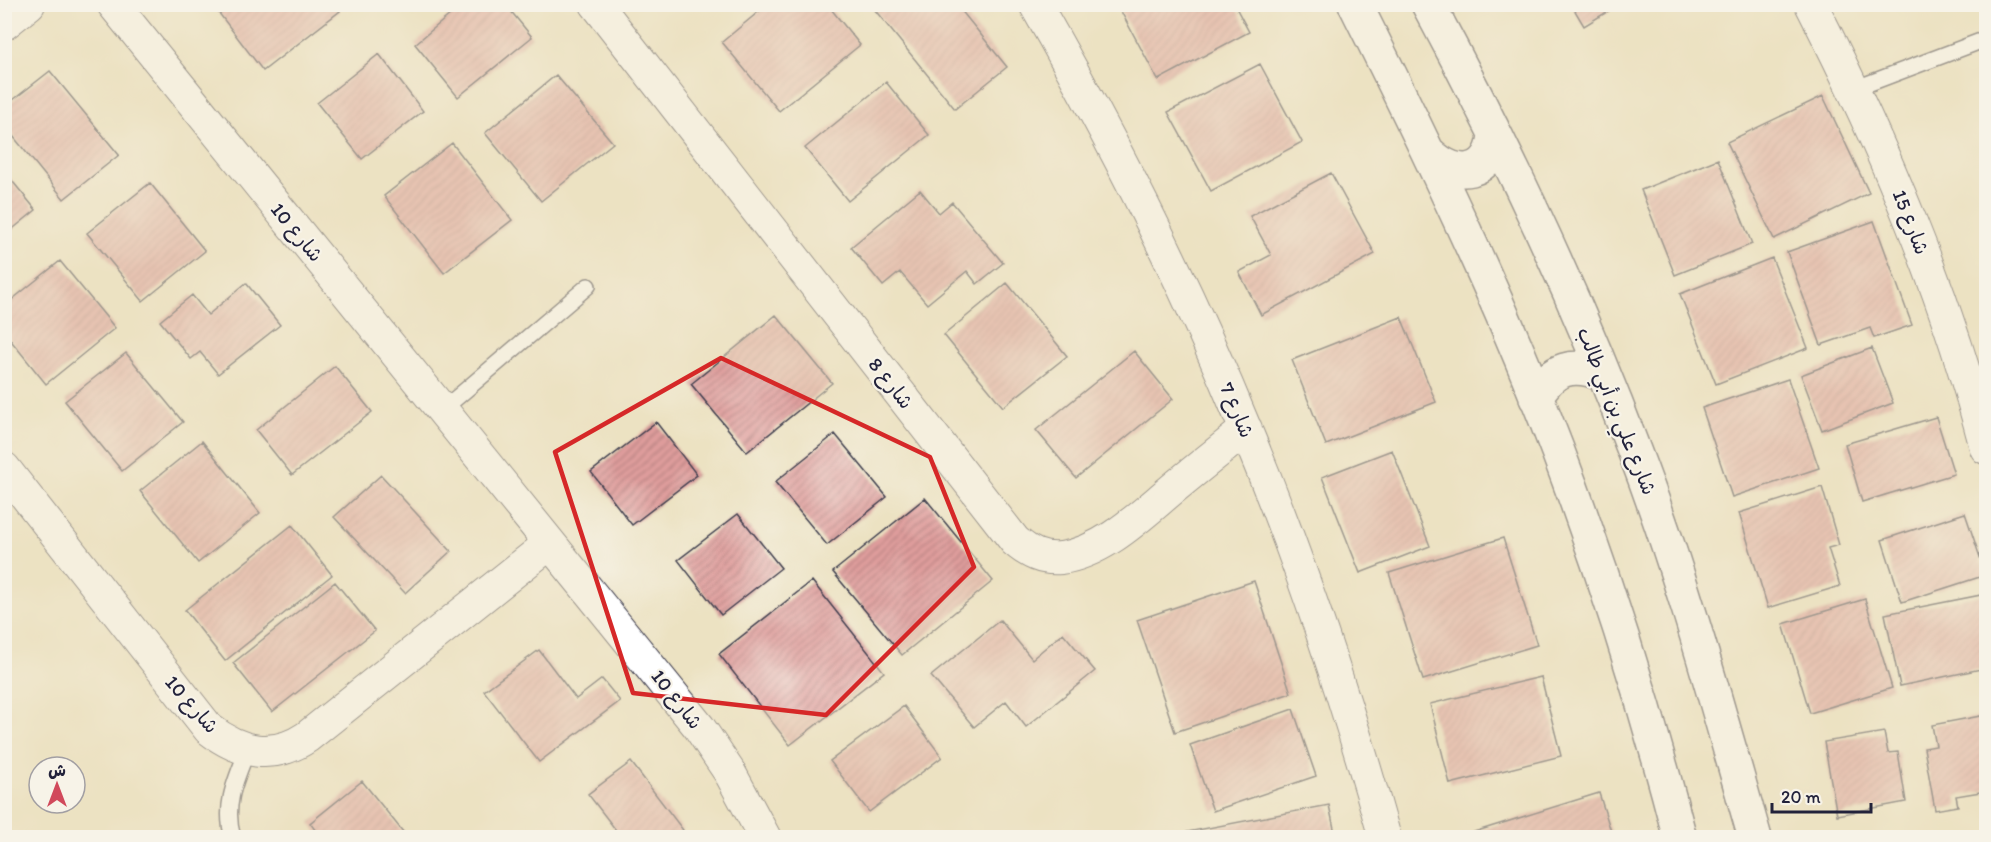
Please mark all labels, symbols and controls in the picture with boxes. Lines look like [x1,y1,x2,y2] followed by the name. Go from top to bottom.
[1886,186,1934,259] street label: شارع 15
[264,197,328,268] street label: شارع 10
[1567,324,1662,501] street label: شارع علي بن أبي طالب
[862,352,919,415] street label: شارع 8
[1213,379,1259,442] street label: شارع 7
[645,664,708,735] street label: شارع 10
[159,670,224,739] street label: شارع 10
[27,755,87,815] north arrow
[48,761,66,780] text: ش
[1772,776,1871,814] scale bar
[1781,786,1821,808] text: 20 m

